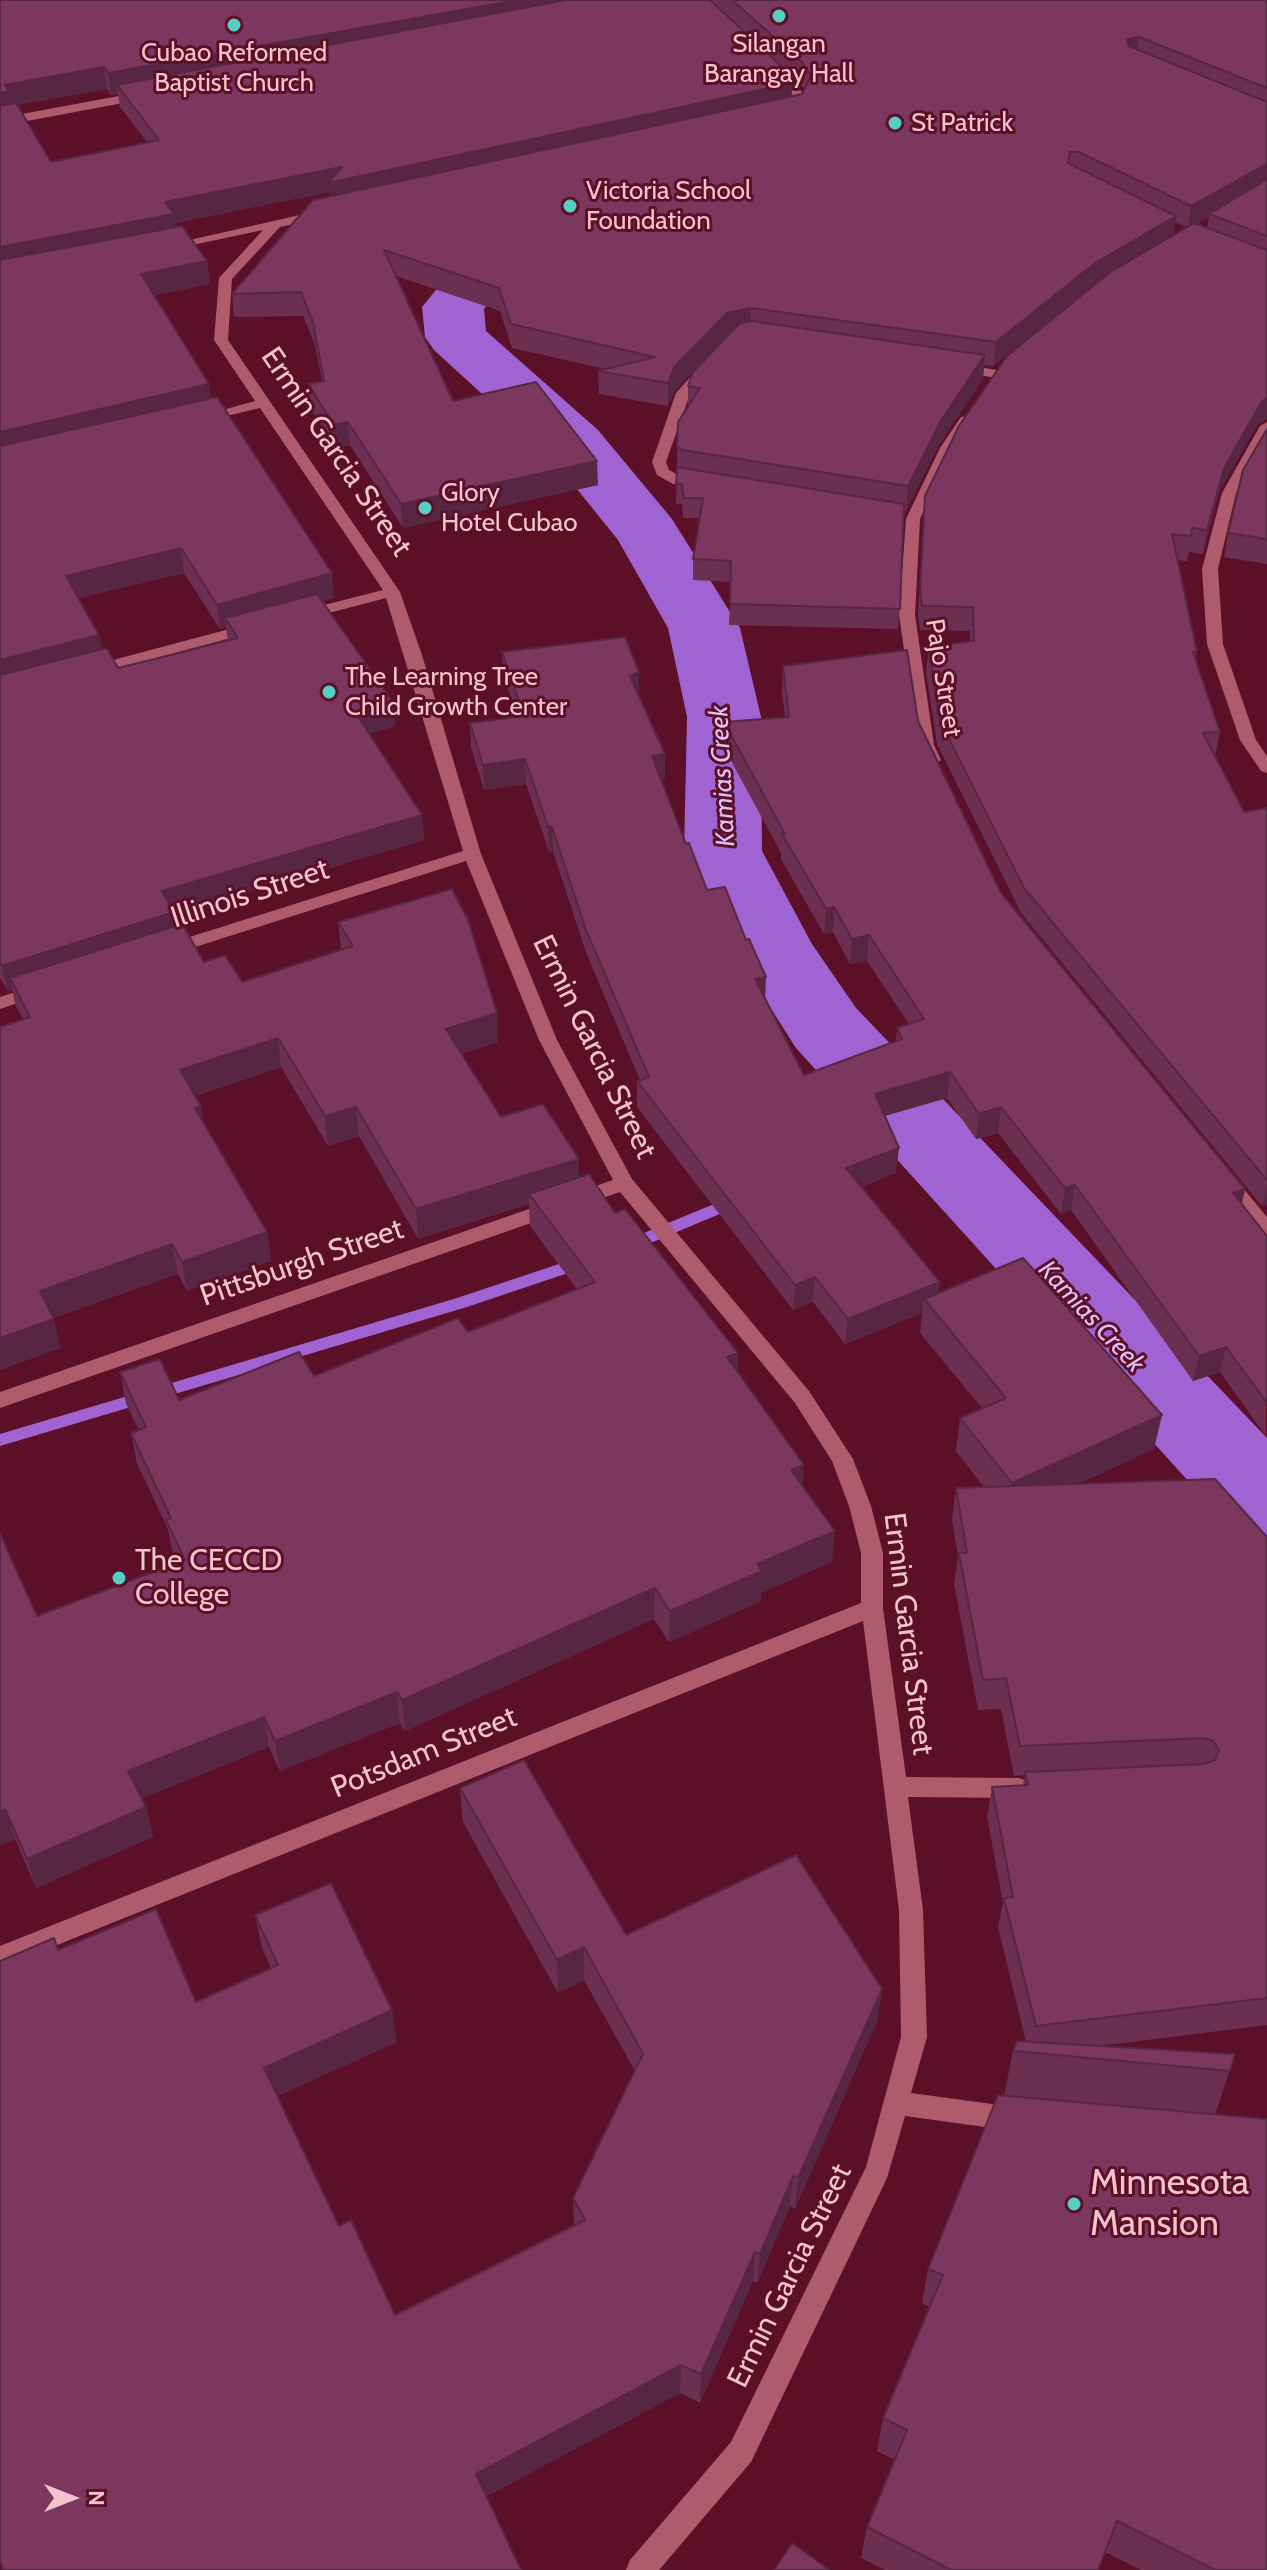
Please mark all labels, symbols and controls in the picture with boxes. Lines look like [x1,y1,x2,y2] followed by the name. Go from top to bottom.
[770,7,788,25] marker: Silangan Barangay Hall
[225,16,243,34] marker: Cubao Reformed Baptist Church
[704,28,854,90] place label: Silangan Barangay Hall
[141,37,327,98] place label: Cubao Reformed Baptist Church
[911,107,1013,139] place label: St Patrick
[886,114,904,132] marker: St Patrick
[586,175,751,236] place label: Victoria School Foundation
[561,197,579,215] marker: Victoria School Foundation
[253,341,419,563] street label: Ermin Garcia Street
[441,477,578,538] place label: Glory Hotel Cubao
[416,499,434,517] marker: Glory Hotel Cubao
[918,617,968,739] street label: Pajo Street
[345,661,567,722] place label: The Learning Tree Child Growth Center
[320,683,338,701] marker: The Learning Tree Child Growth Center
[704,705,742,847] water label: Kamias Creek
[167,852,333,936] street label: Illinois Street
[524,930,664,1164] street label: Ermin Garcia Street
[196,1211,408,1315] street label: Pittsburgh Street
[1031,1255,1151,1379] water label: Kamias Creek
[875,1511,941,1757] street label: Ermin Garcia Street
[135,1543,282,1614] place label: The CECCD College
[110,1569,128,1587] marker: The CECCD College
[326,1699,522,1807] street label: Potsdam Street
[720,2159,860,2393] street label: Ermin Garcia Street
[1090,2161,1249,2246] place label: Minnesota Mansion
[1065,2195,1083,2213] marker: Minnesota Mansion
[32,2458,112,2538] north arrow
[83,2490,110,2506] text: N

